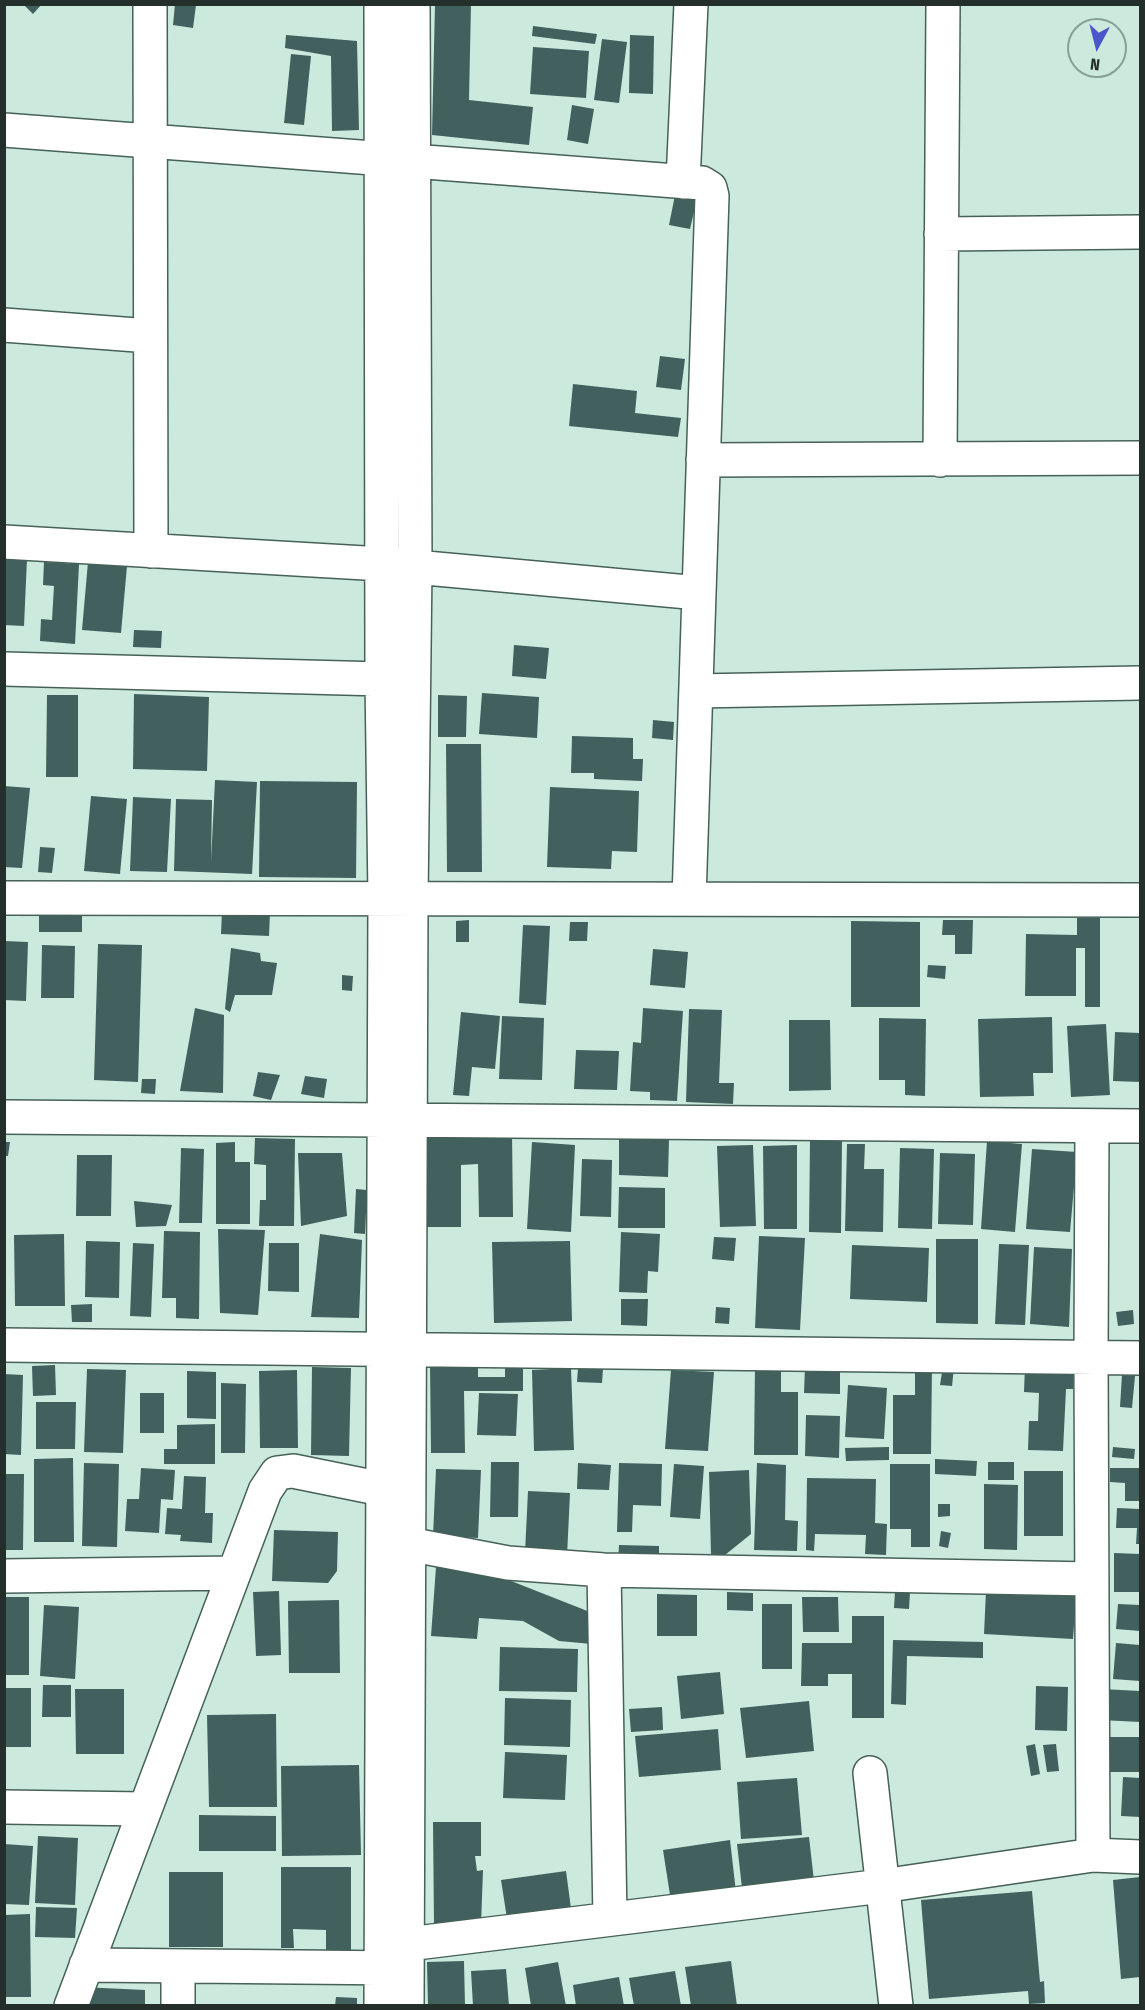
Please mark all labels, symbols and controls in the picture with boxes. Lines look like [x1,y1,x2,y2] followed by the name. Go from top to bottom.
[1067,18,1127,78] north arrow
[1089,54,1101,74] text: N

